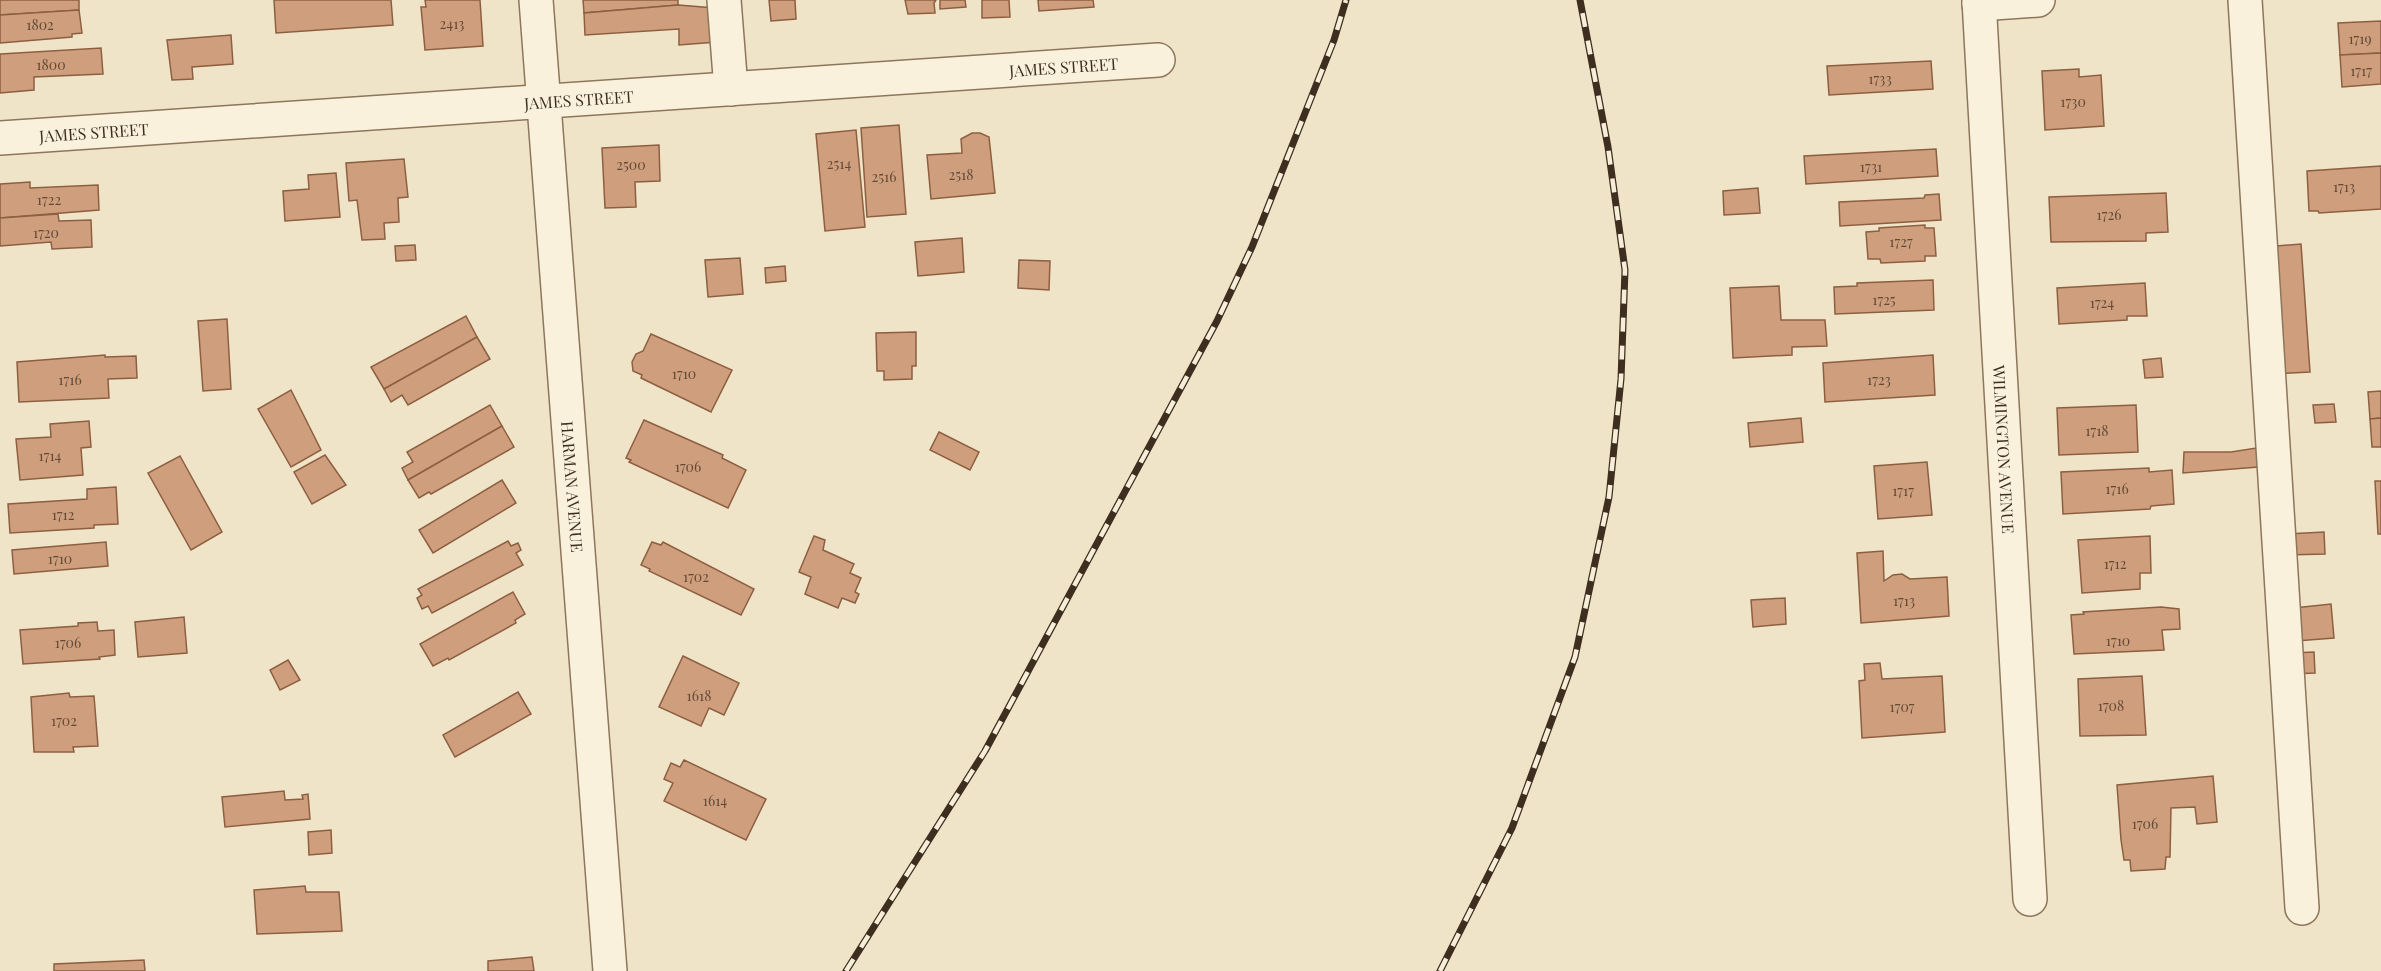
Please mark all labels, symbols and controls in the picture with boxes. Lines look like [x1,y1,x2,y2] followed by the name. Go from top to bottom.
[440,14,464,33] house number: 2413
[26,15,54,34] house number: 1802
[2348,29,2372,48] house number: 1719
[1007,52,1119,81] street label: JAMES STREET
[36,55,66,74] house number: 1800
[2350,61,2372,80] house number: 1717
[1868,69,1892,88] house number: 1733
[522,85,634,113] street label: JAMES STREET
[2060,92,2086,111] house number: 1730
[37,118,149,146] street label: JAMES STREET
[827,154,851,173] house number: 2514
[616,155,646,174] house number: 2500
[1860,157,1882,176] house number: 1731
[949,165,973,184] house number: 2518
[872,167,896,186] house number: 2516
[2333,177,2355,196] house number: 1713
[37,190,61,209] house number: 1722
[2097,205,2121,224] house number: 1726
[33,223,59,242] house number: 1720
[1889,232,1913,251] house number: 1727
[1872,290,1896,309] house number: 1725
[2090,293,2114,312] house number: 1724
[1989,363,2020,534] street label: WILMINGTON AVENUE
[672,364,696,383] house number: 1710
[58,370,82,389] house number: 1716
[1867,370,1891,389] house number: 1723
[558,420,589,553] street label: HARMAN AVENUE
[2085,421,2109,440] house number: 1718
[39,446,62,465] house number: 1714
[675,457,701,476] house number: 1706
[2105,479,2129,498] house number: 1716
[1892,481,1914,500] house number: 1717
[52,505,75,524] house number: 1712
[48,549,72,568] house number: 1710
[2104,554,2127,573] house number: 1712
[683,567,709,586] house number: 1702
[1893,591,1915,610] house number: 1713
[2106,631,2130,650] house number: 1710
[55,633,81,652] house number: 1706
[687,686,711,705] house number: 1618
[2098,696,2124,715] house number: 1708
[1890,697,1915,716] house number: 1707
[51,711,77,730] house number: 1702
[703,791,727,810] house number: 1614
[2132,814,2158,833] house number: 1706

